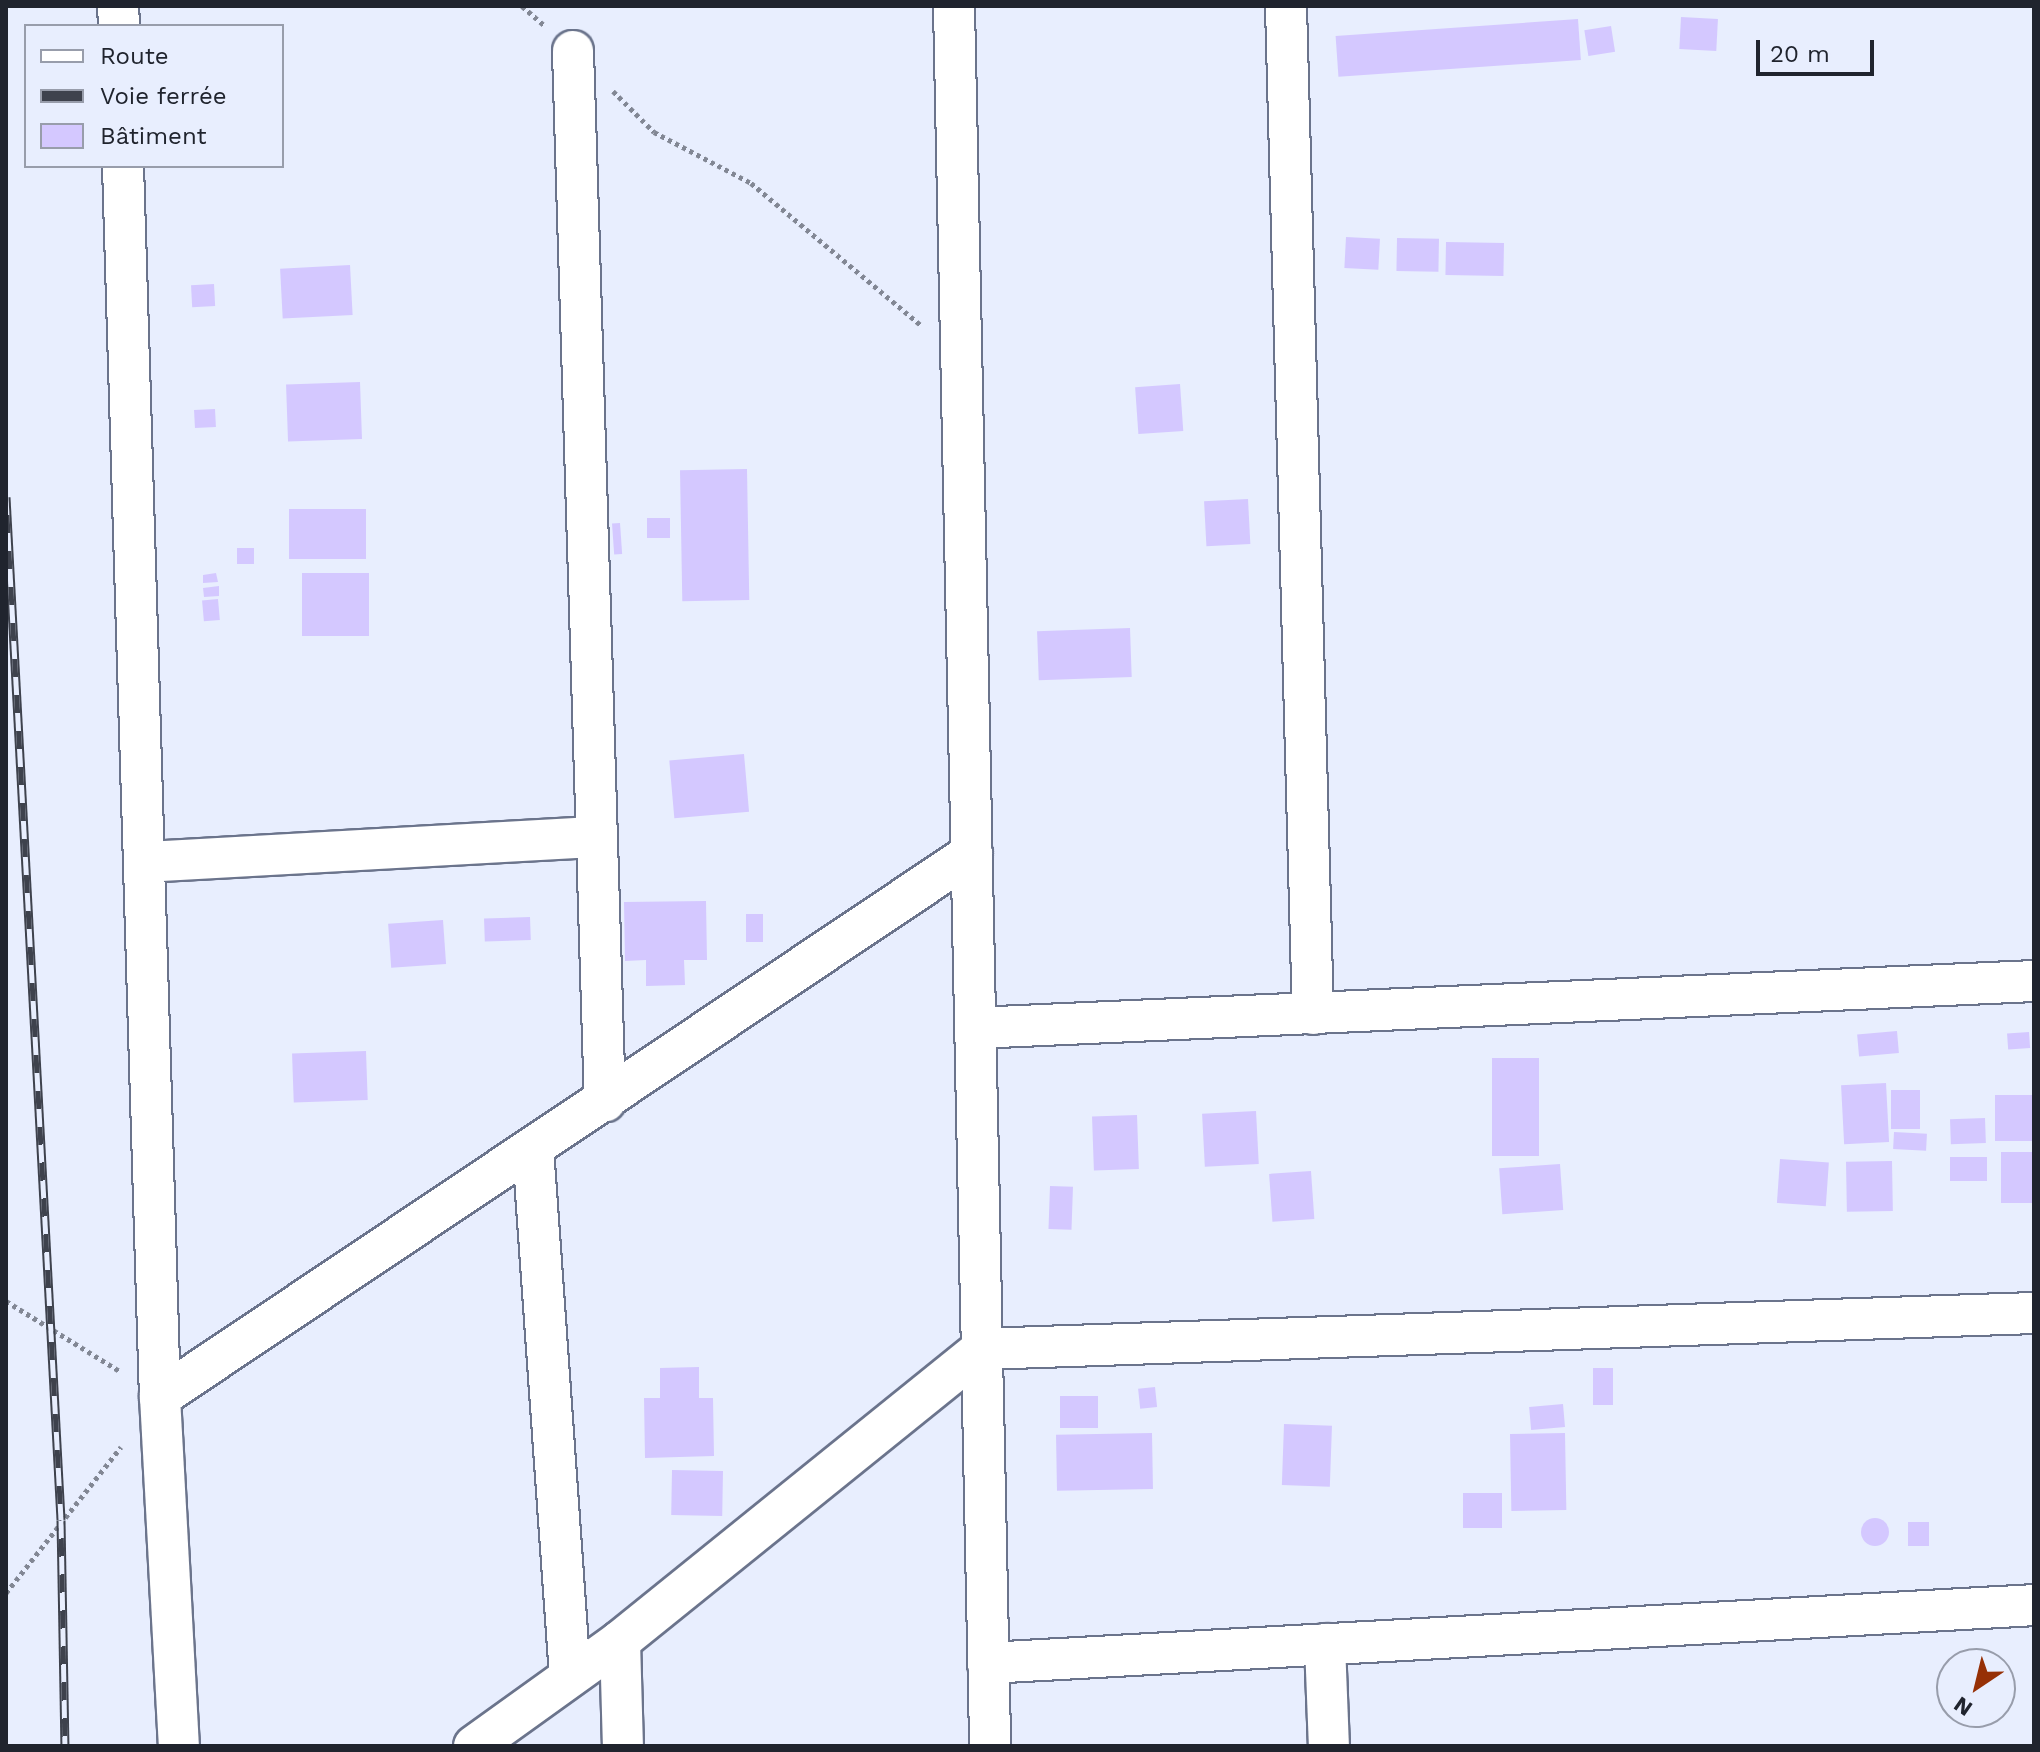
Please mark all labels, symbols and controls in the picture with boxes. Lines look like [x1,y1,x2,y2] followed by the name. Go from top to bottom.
[24,24,284,168] legend
[1760,24,1878,74] scale bar
[1770,40,1830,68] text: 20 m
[100,42,169,70] text: Route
[100,82,227,110] text: Voie ferrée
[100,122,207,150] text: Bâtiment
[1936,1648,2016,1728] north arrow
[1949,1692,1977,1721] text: N

